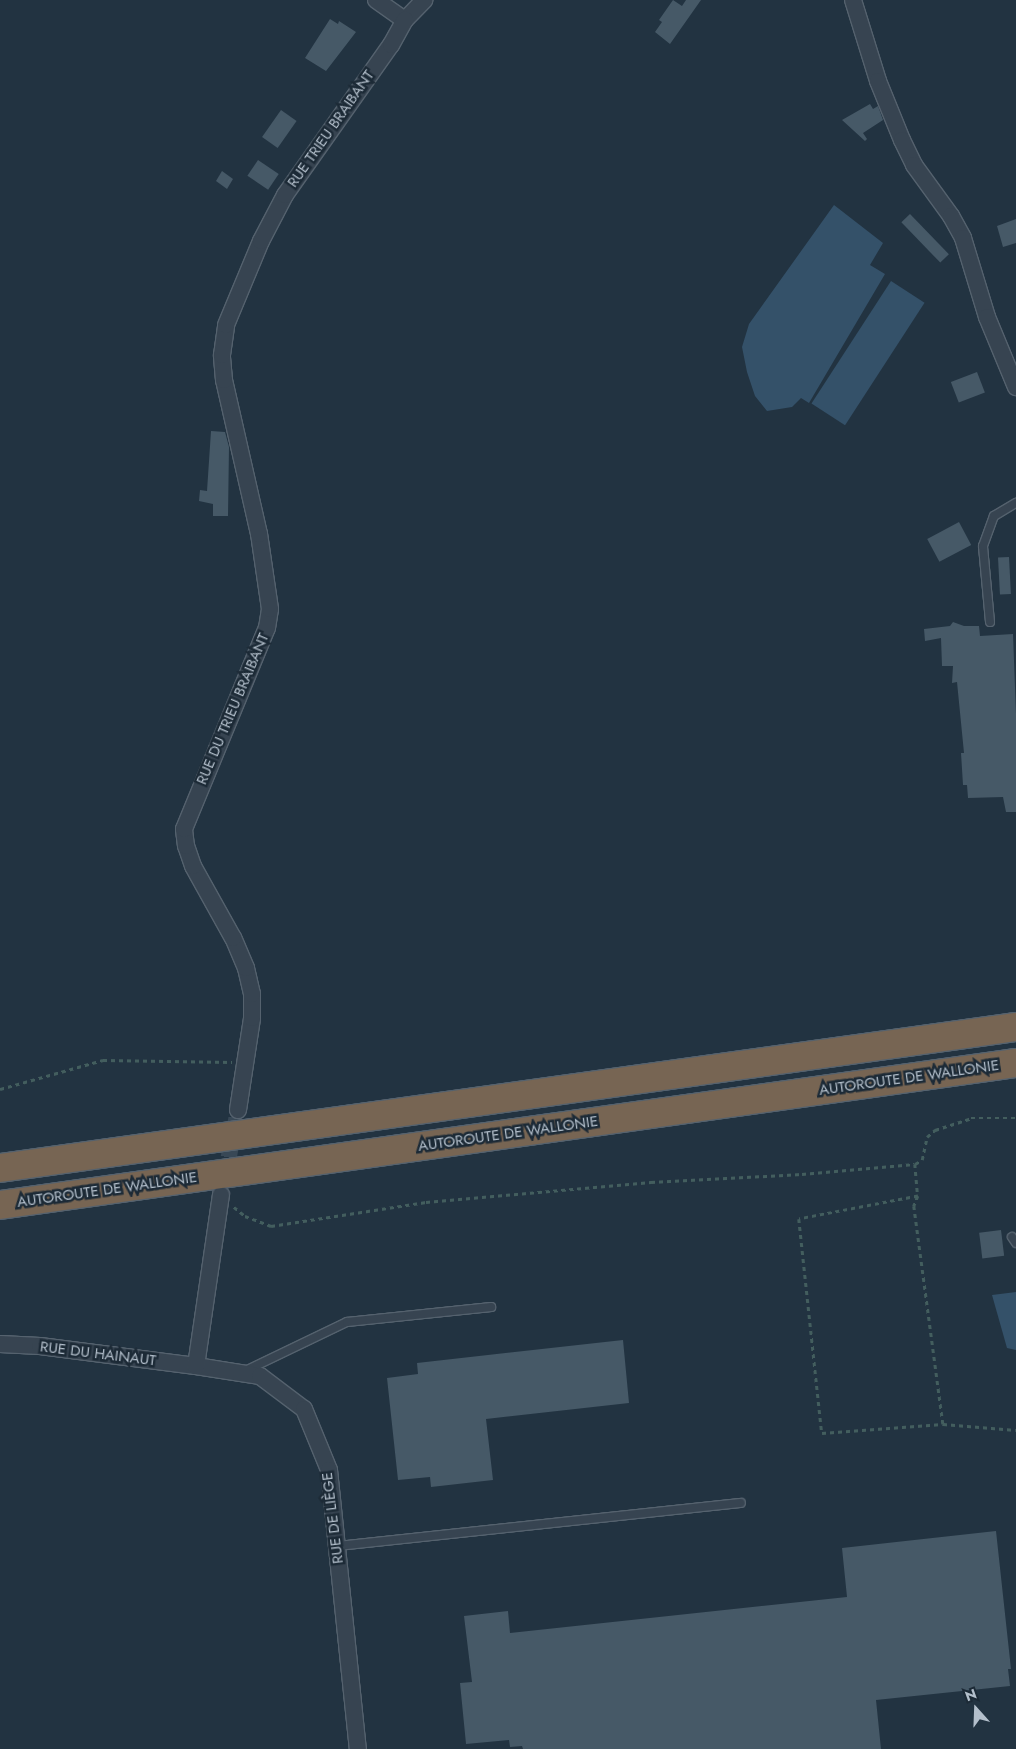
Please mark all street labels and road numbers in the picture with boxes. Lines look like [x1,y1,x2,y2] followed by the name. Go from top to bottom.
[284,67,378,191] street label: RUE TRIEU BRAIBANT
[193,631,273,787] street label: RUE DU TRIEU BRAIBANT
[818,1056,1000,1100] street label: AUTOROUTE DE WALLONIE
[417,1112,599,1156] street label: AUTOROUTE DE WALLONIE
[16,1168,198,1212] street label: AUTOROUTE DE WALLONIE
[39,1338,157,1370] street label: RUE DU HAINAUT
[318,1471,348,1565] street label: RUE DE LIÈGE

